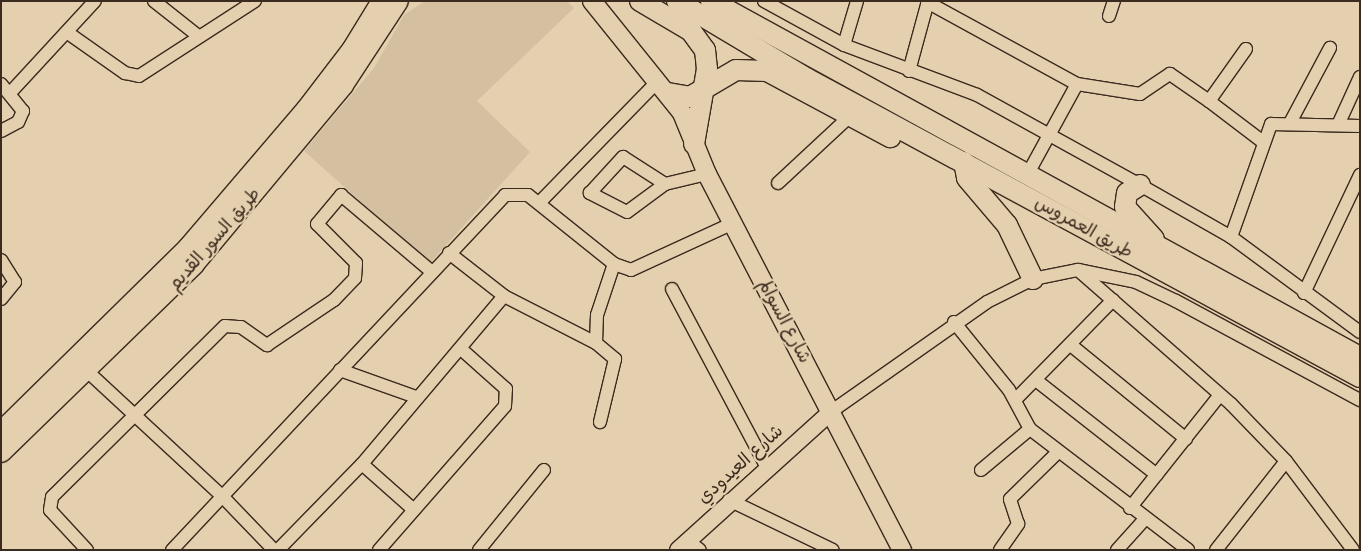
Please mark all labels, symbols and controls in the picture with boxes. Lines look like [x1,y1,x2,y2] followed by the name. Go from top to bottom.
[163,183,265,295] street label: طريق السور القديم
[1031,191,1137,263] street label: طريق العمروس
[754,275,816,367] street label: شارع السوالم
[693,420,787,508] street label: شارع العيدودي

